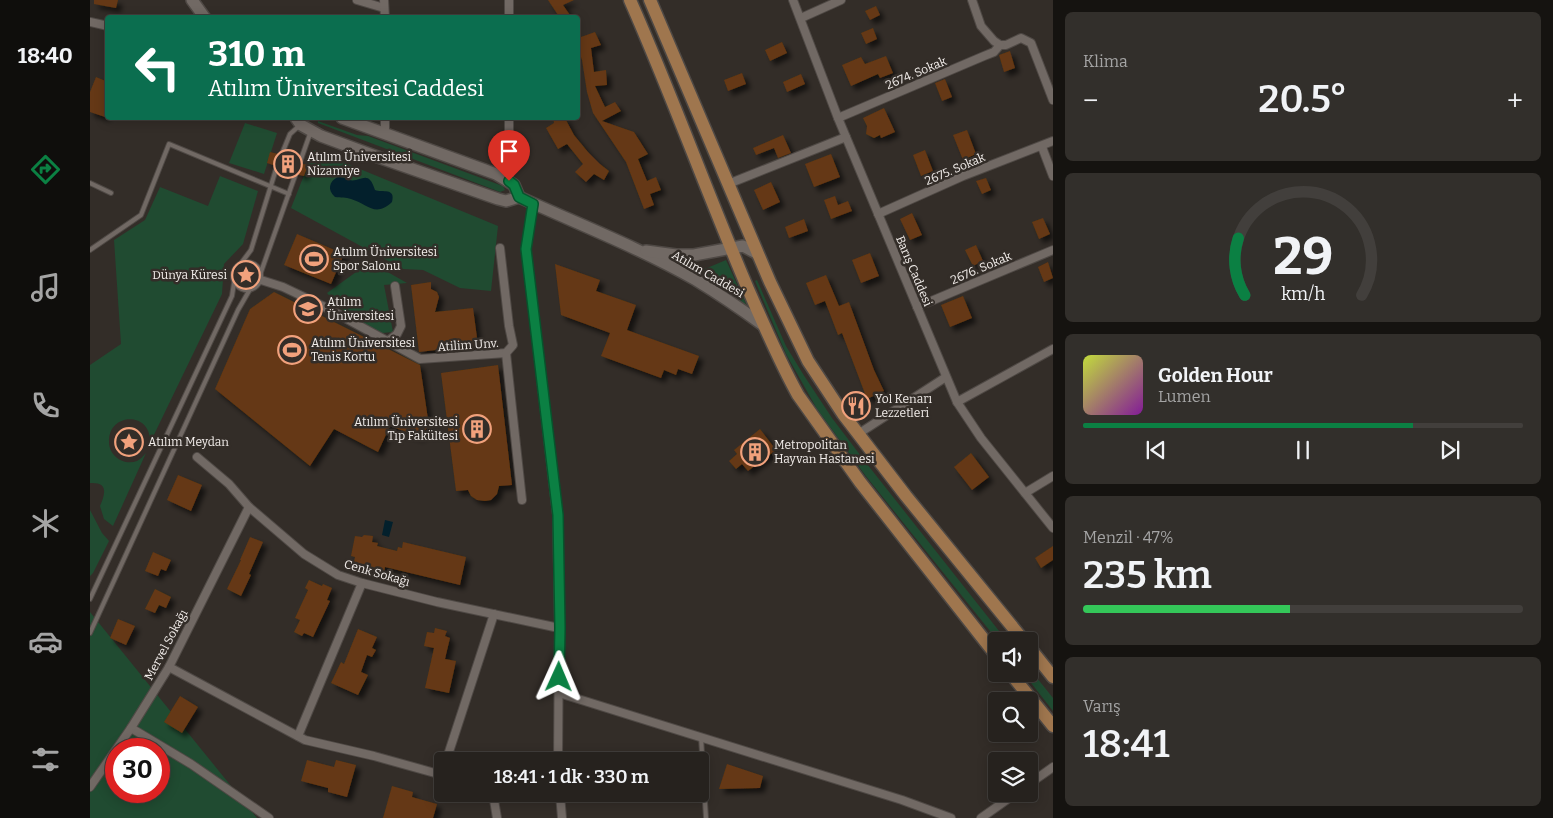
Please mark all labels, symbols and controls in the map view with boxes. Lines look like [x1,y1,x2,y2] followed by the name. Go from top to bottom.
[208,33,305,75] text: 310 m
[125,35,190,100] icon: left
[17,42,73,69] text: 18:40
[1083,52,1128,71] text: Klima
[883,54,949,92] street label: 2674. Sokak
[208,75,484,102] text: Atılım Üniversitesi Caddesi
[1258,76,1347,122] text: 20.5°
[1083,84,1098,117] text: −
[1507,84,1523,117] text: +
[488,130,530,181] pin
[495,137,523,165] icon: arrive
[273,149,303,179] building icon: Atılım Üniversitesi Nizamiye
[307,149,411,178] place label: Atılım Üniversitesi Nizamiye
[923,150,987,188] street label: 2675. Sokak
[28,152,63,187] icon: directions
[1273,225,1333,288] text: 29
[893,234,935,309] street label: Barış Caddesi
[299,244,329,274] sports icon: Atılım Üniversitesi Spor Salonu
[333,244,437,273] place label: Atılım Üniversitesi Spor Salonu
[669,248,747,301] street label: Atılım Caddesi
[948,249,1014,287] street label: 2676. Sokak
[231,260,261,290] place icon: Dünya Küresi
[152,268,227,282] place label: Dünya Küresi
[28,270,63,305] icon: music
[1281,283,1325,305] text: km/h
[293,294,323,324] school or university icon: Atılım Üniversitesi
[327,295,395,323] place label: Atılım Üniversitesi
[277,335,307,365] sports icon: Atılım Üniversitesi Tenis Kortu
[311,335,415,364] place label: Atılım Üniversitesi Tenis Kortu
[437,336,499,354] street label: Atilim Unv.
[1158,364,1273,387] text: Golden Hour
[1158,387,1211,406] text: Lumen
[28,388,63,423] icon: phone
[841,391,871,421] restaurant icon: Yol Kenarı Lezzetleri
[875,392,932,420] place label: Yol Kenarı Lezzetleri
[354,414,458,443] place label: Atılım Üniversitesi Tıp Fakültesi
[462,414,492,444] building icon: Atılım Üniversitesi Tıp Fakültesi
[114,427,144,457] place icon: Atılım Meydan
[148,435,229,449] place label: Atılım Meydan
[1142,436,1170,464] icon: previous
[1289,436,1317,464] icon: pause
[1436,436,1464,464] icon: next
[740,437,770,467] building icon: Metropolitan Hayvan Hastanesi
[774,438,875,466] place label: Metropolitan Hayvan Hastanesi
[28,506,63,541] icon: climate
[1083,528,1173,547] text: Menzil · 47%
[1083,552,1212,598] text: 235 km
[342,557,412,589] street label: Cenk Sokağı
[141,607,191,683] street label: Mervel Sokağı
[28,624,63,659] icon: car
[988,632,1038,802] map controls
[988,632,1038,682] button: sound
[532,650,584,702] position arrow
[988,692,1038,742] button: search
[1083,697,1121,716] text: Varış
[1083,721,1169,767] text: 18:41
[105,738,170,803] speed limit sign: 30
[28,742,63,777] icon: filters
[988,752,1038,802] button: layers
[494,765,649,788] text: 18:41 · 1 dk · 330 m

